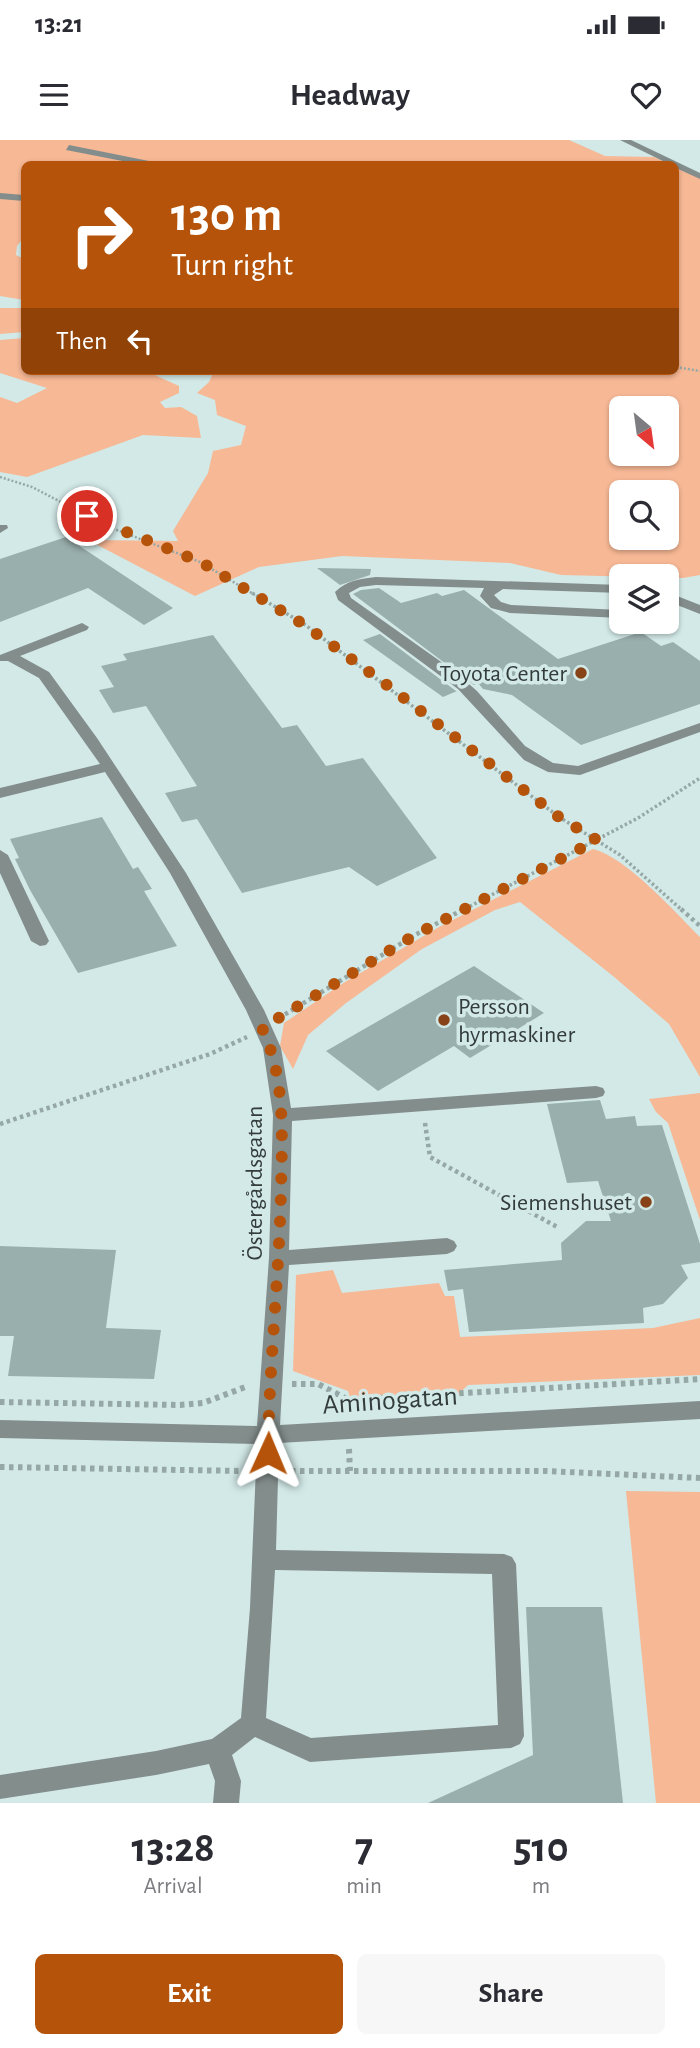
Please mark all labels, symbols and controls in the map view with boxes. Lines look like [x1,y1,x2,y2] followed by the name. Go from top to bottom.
[35,11,83,37] text: 13:21
[35,76,73,114] icon: menu
[627,76,665,114] icon: heart
[290,79,410,111] text: Headway
[56,189,147,280] icon: right
[171,191,282,240] text: 130 m
[171,249,293,281] text: Turn right
[121,322,159,360] icon: left
[56,328,107,354] text: Then
[609,396,679,466] north arrow
[609,396,679,634] map controls
[609,480,679,550] button: search
[57,486,117,546] pin
[68,497,106,535] icon: arrive
[609,564,679,634] button: layers
[439,662,567,686] place label: Toyota Center
[573,665,589,681] marker: Toyota Center
[458,995,575,1047] place label: Persson hyrmaskiner
[436,1012,452,1028] marker: Persson hyrmaskiner
[242,1106,267,1260] street label: Östergårdsgatan
[500,1191,632,1215] place label: Siemenshuset
[638,1194,654,1210] marker: Siemenshuset
[322,1382,459,1420] street label: Aminogatan
[231,1416,305,1490] position arrow
[131,1827,215,1869] text: 13:28
[355,1827,373,1869] text: 7
[513,1827,569,1869] text: 510
[144,1875,203,1898] text: Arrival
[346,1875,382,1898] text: min
[532,1875,550,1898] text: m
[35,1954,343,2034] button: Exit
[357,1954,665,2034] button: Share

